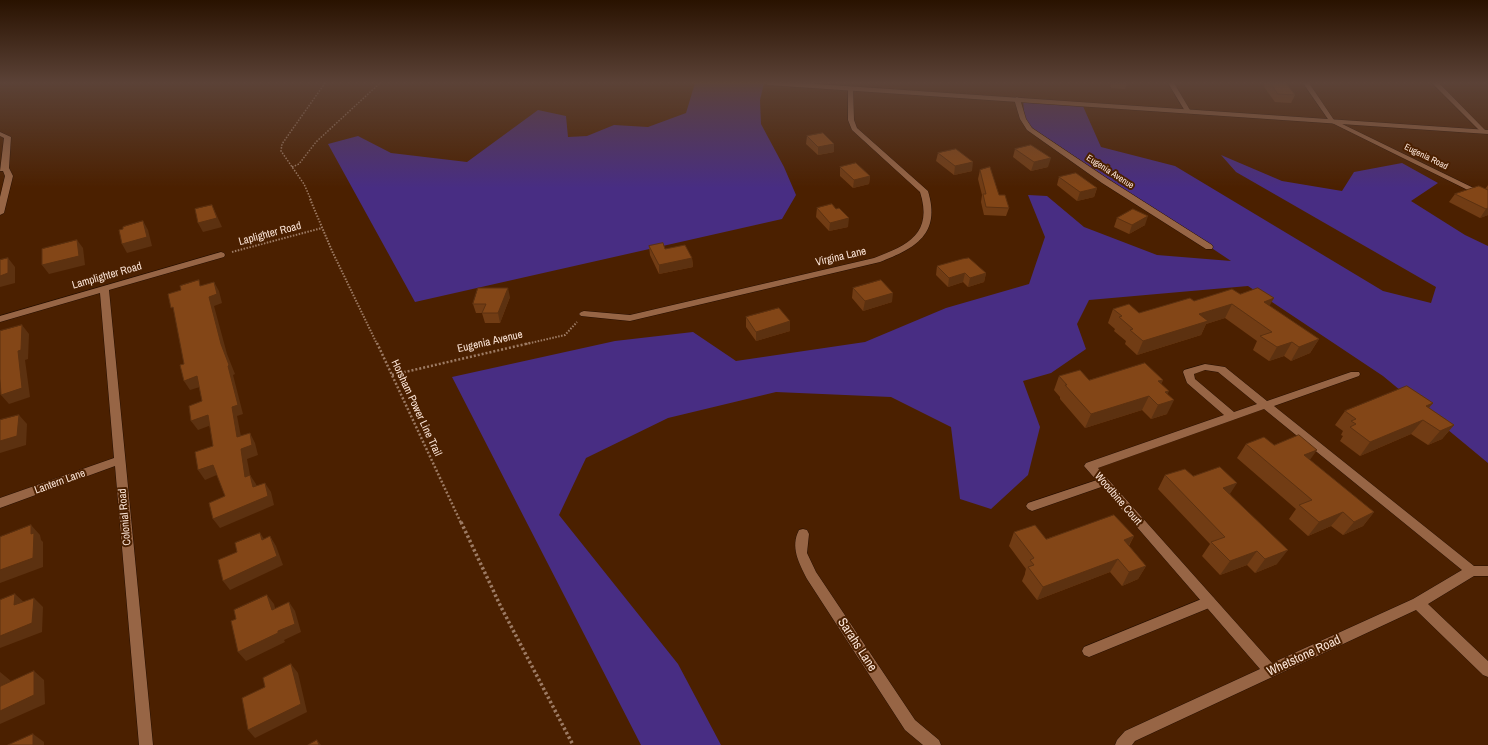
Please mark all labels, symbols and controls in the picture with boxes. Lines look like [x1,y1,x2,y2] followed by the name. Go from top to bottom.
[1402,142,1450,172] street label: Eugenia Road
[1084,153,1136,191] street label: Eugenia Avenue
[237,219,303,249] street label: Laplighter Road
[814,245,868,269] street label: Virgina Lane
[71,260,143,292] street label: Lamplighter Road
[456,328,524,356] street label: Eugenia Avenue
[388,358,444,458] street label: Horsham Power Line Trail
[33,467,87,497] street label: Lantern Lane
[1092,470,1144,528] street label: Woodbine Court
[116,488,134,546] street label: Colonial Road
[834,615,880,675] street label: Sarahs Lane
[1265,632,1343,680] street label: Whetstone Road

